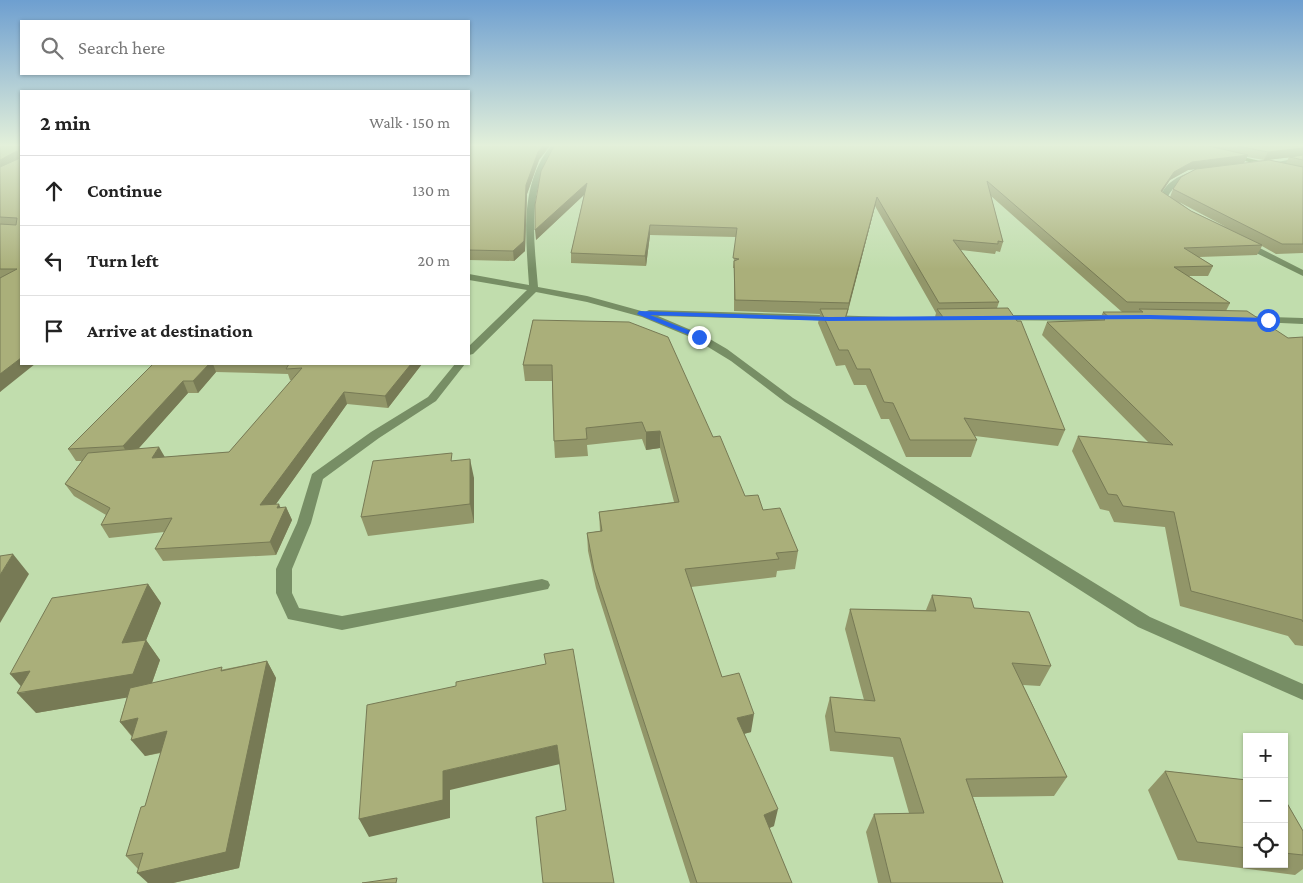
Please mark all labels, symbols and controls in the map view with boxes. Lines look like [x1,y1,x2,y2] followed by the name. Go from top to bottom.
[20,20,470,75] search box
[38,34,66,62] icon: search
[78,37,165,58] text: Search here
[40,111,91,135] text: 2 min
[369,114,450,131] text: Walk · 150 m
[40,177,68,205] icon: ahead
[87,180,162,201] text: Continue
[412,182,450,199] text: 130 m
[40,247,68,275] icon: left
[87,250,159,271] text: Turn left
[417,252,450,269] text: 20 m
[1257,309,1280,332] route start
[40,317,68,345] icon: arrive
[87,320,253,341] text: Arrive at destination
[688,326,711,349] route end
[1243,733,1288,868] map controls
[1243,733,1288,778] button: +
[1243,778,1288,823] button: −
[1243,823,1288,868] button: locate

